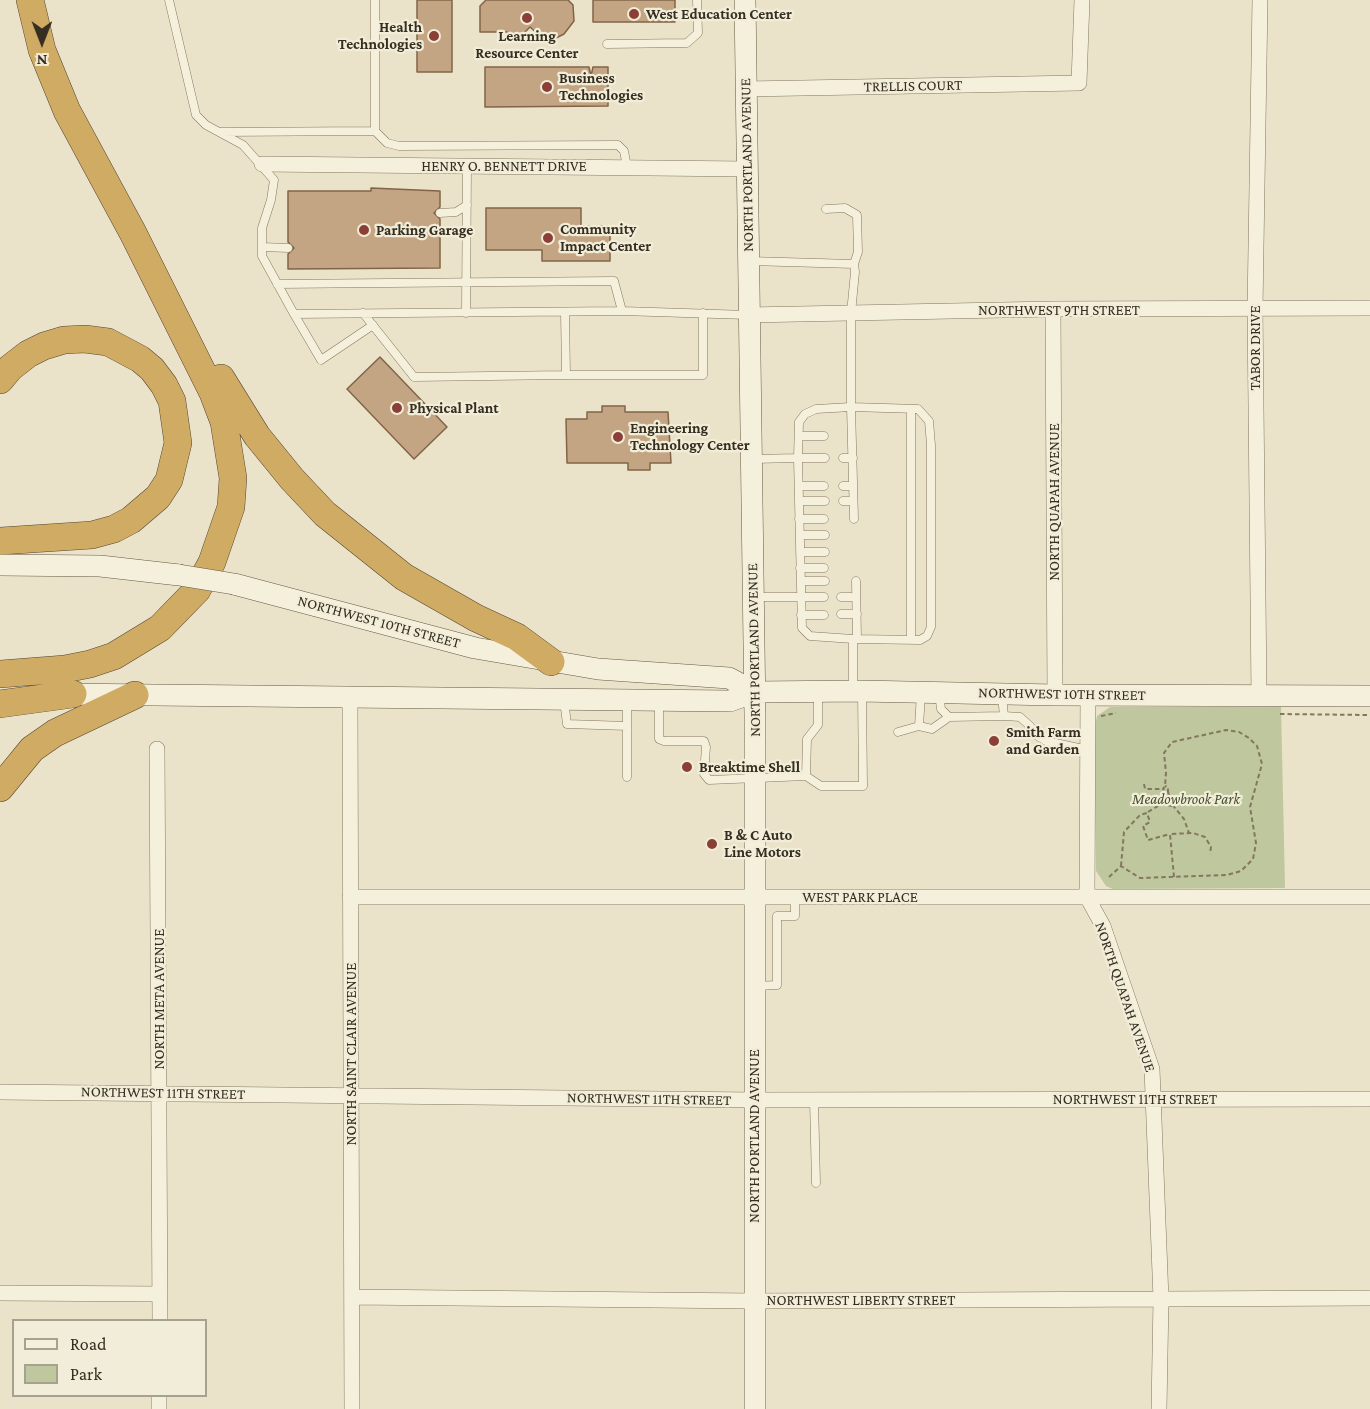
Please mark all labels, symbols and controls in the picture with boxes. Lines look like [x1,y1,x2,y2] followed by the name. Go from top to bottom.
[646,5,792,23] place label: West Education Center
[627,7,641,21] marker: West Education Center
[520,11,534,25] marker: Learning Resource Center
[12,12,72,72] north arrow
[338,18,422,53] place label: Health Technologies
[475,27,579,62] place label: Learning Resource Center
[427,29,441,43] marker: Health Technologies
[37,52,47,69] text: N
[559,69,643,104] place label: Business Technologies
[864,76,962,96] street label: TRELLIS COURT
[736,78,758,252] street label: NORTH PORTLAND AVENUE
[540,80,554,94] marker: Business Technologies
[421,157,587,175] street label: HENRY O. BENNETT DRIVE
[560,220,651,255] place label: Community Impact Center
[376,221,473,239] place label: Parking Garage
[357,223,371,237] marker: Parking Garage
[541,231,555,245] marker: Community Impact Center
[978,301,1140,319] street label: NORTHWEST 9TH STREET
[1246,305,1264,391] street label: TABOR DRIVE
[409,399,499,417] place label: Physical Plant
[390,401,404,415] marker: Physical Plant
[630,419,750,454] place label: Engineering Technology Center
[1045,423,1063,581] street label: NORTH QUAPAH AVENUE
[611,430,625,444] marker: Engineering Technology Center
[743,563,765,737] street label: NORTH PORTLAND AVENUE
[296,592,462,652] street label: NORTHWEST 10TH STREET
[978,684,1146,704] street label: NORTHWEST 10TH STREET
[1006,723,1081,758] place label: Smith Farm and Garden
[987,734,1001,748] marker: Smith Farm and Garden
[699,758,800,776] place label: Breaktime Shell
[680,760,694,774] marker: Breaktime Shell
[1132,790,1240,808] park label: Meadowbrook Park
[724,826,801,861] place label: B & C Auto Line Motors
[705,837,719,851] marker: B & C Auto Line Motors
[802,888,918,906] street label: WEST PARK PLACE
[1091,920,1159,1074] street label: NORTH QUAPAH AVENUE
[150,929,168,1069] street label: NORTH META AVENUE
[342,963,360,1145] street label: NORTH SAINT CLAIR AVENUE
[745,1049,763,1223] street label: NORTH PORTLAND AVENUE
[81,1083,245,1103] street label: NORTHWEST 11TH STREET
[567,1089,731,1109] street label: NORTHWEST 11TH STREET
[1053,1090,1217,1108] street label: NORTHWEST 11TH STREET
[767,1291,955,1309] street label: NORTHWEST LIBERTY STREET
[12,1319,207,1397] legend
[70,1334,107,1354] text: Road
[70,1364,102,1384] text: Park

